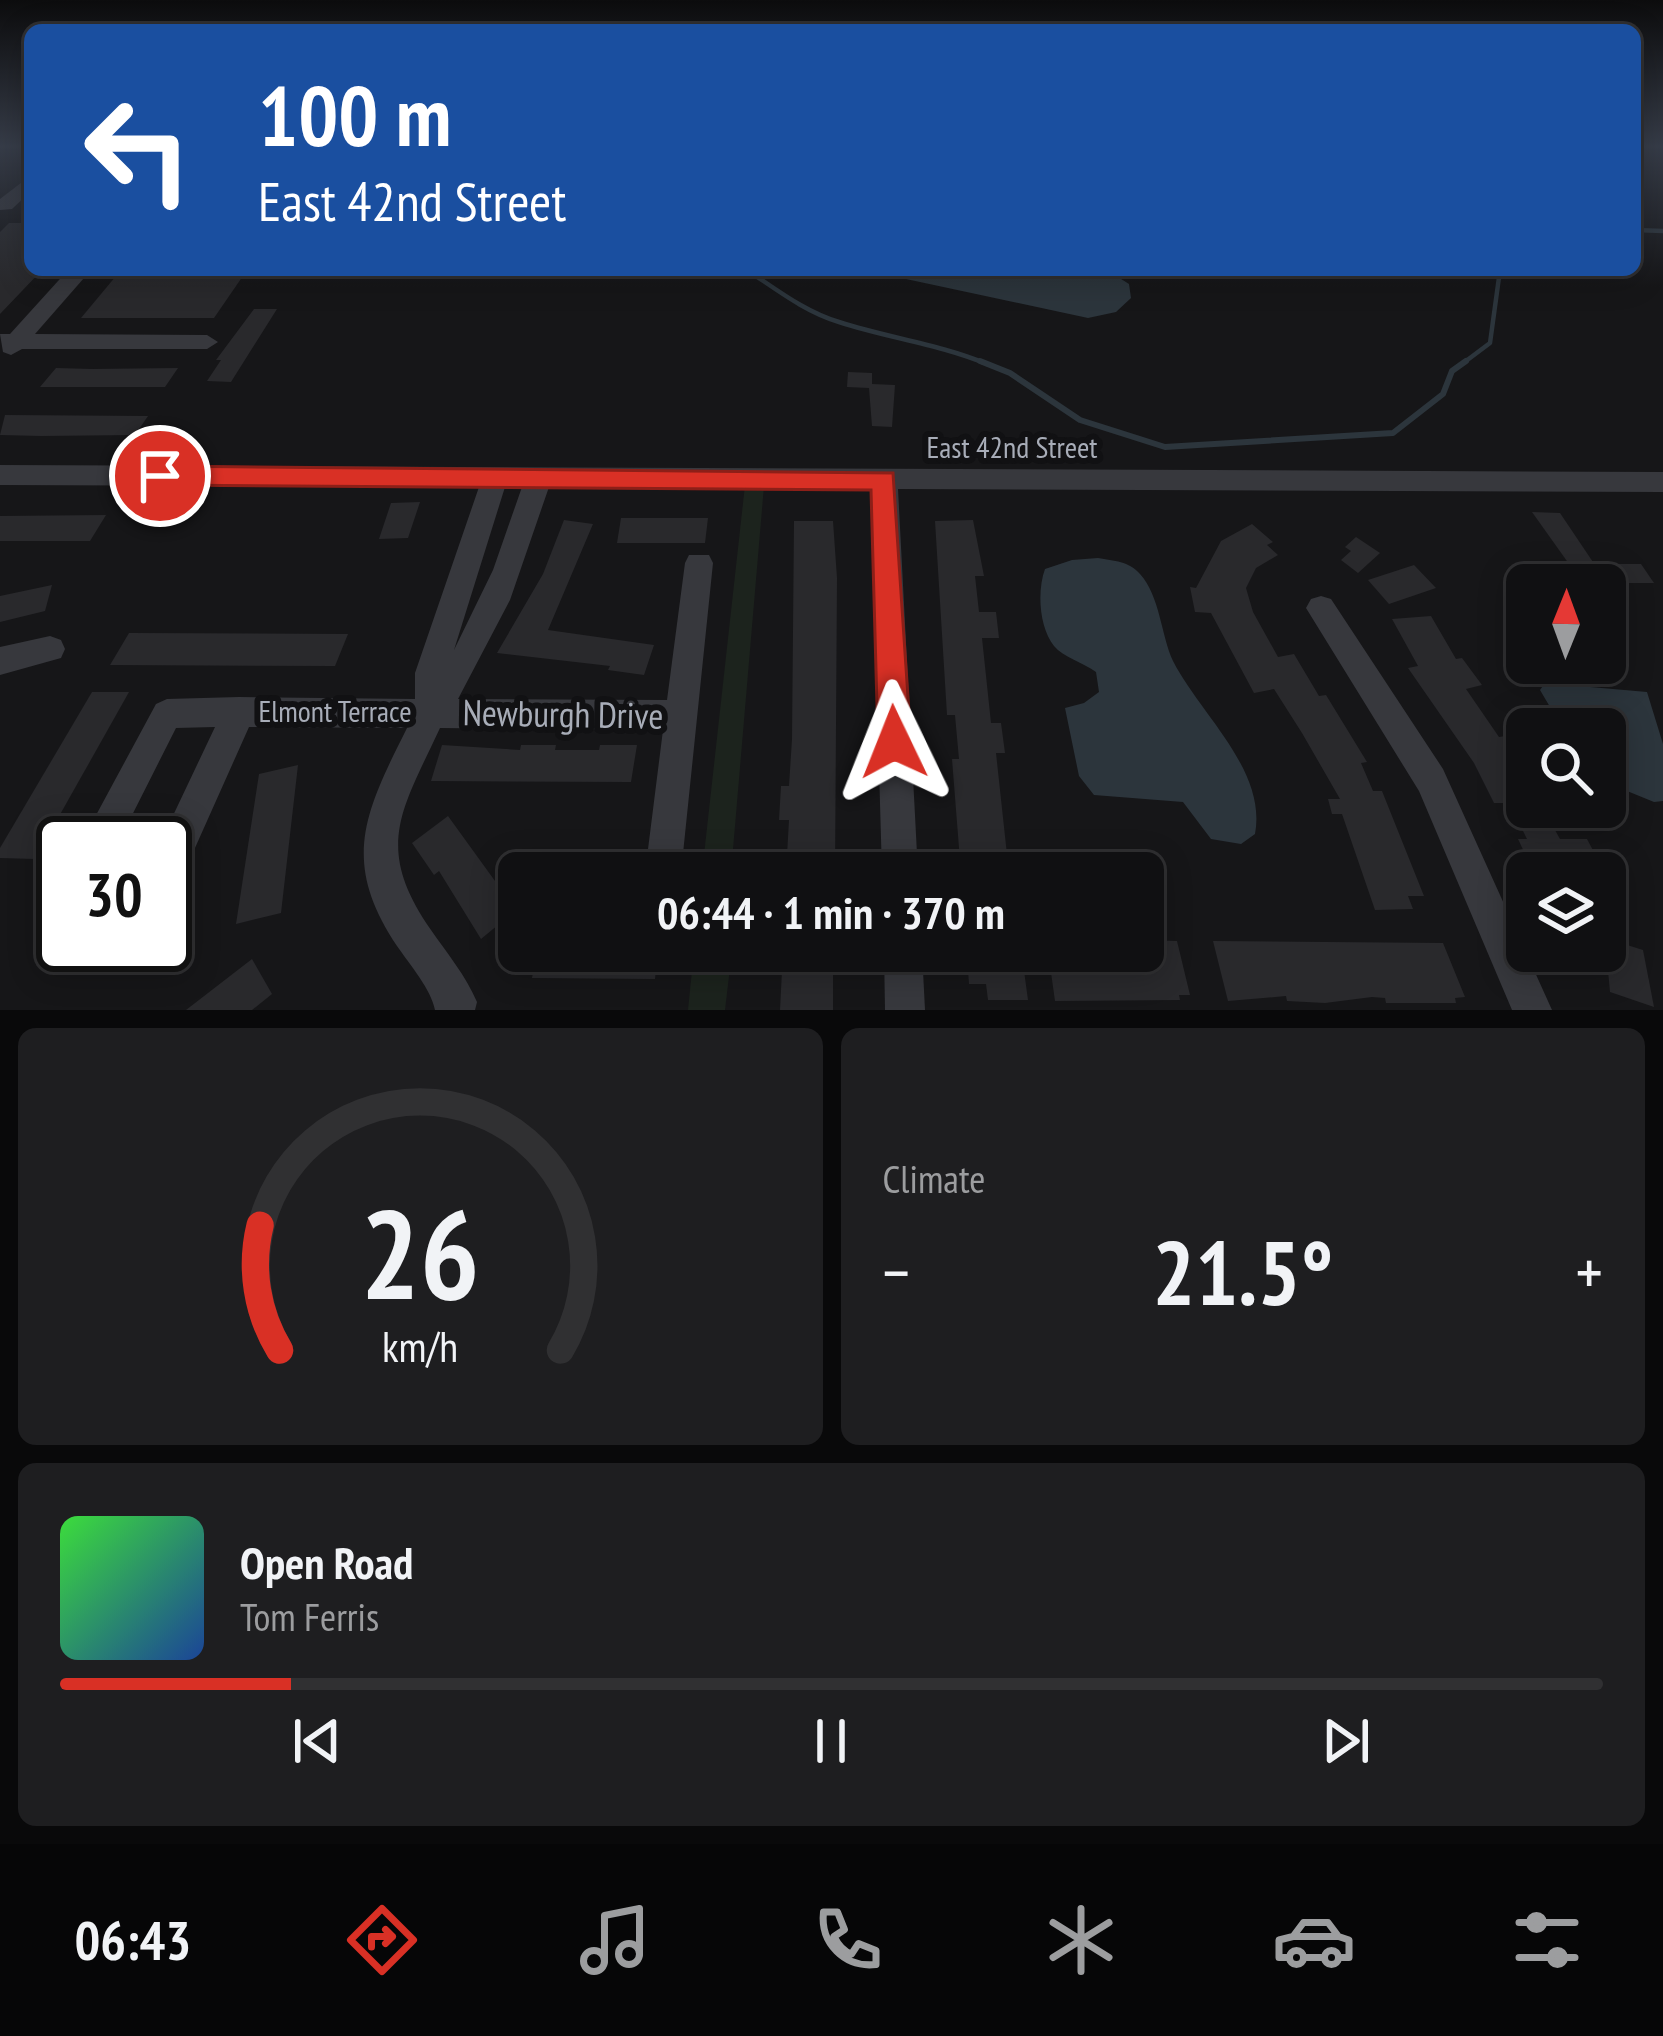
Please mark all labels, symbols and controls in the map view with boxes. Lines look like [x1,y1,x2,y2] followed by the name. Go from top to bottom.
[258,60,451,169] text: 100 m
[60,72,216,228] icon: left
[258,166,566,236] text: East 42nd Street
[109,425,211,527] pin
[926,427,1098,466] street label: East 42nd Street
[127,443,193,509] icon: arrive
[1506,564,1626,684] north arrow
[1506,564,1626,972] map controls
[831,679,957,805] position arrow
[462,688,664,739] street label: Newburgh Drive
[258,691,412,730] street label: Elmont Terrace
[1506,708,1626,828] button: search
[36,816,192,972] speed limit sign: 30
[1506,852,1626,972] button: layers
[657,883,1005,941] text: 06:44 · 1 min · 370 m
[883,1153,985,1204] text: Climate
[361,1172,480,1333] text: 26
[1152,1213,1333,1330] text: 21.5°
[883,1229,910,1314] text: −
[1576,1229,1603,1314] text: +
[382,1317,458,1373] text: km/h
[240,1533,413,1591] text: Open Road
[240,1591,379,1642] text: Tom Ferris
[284,1708,350,1774] icon: previous
[798,1708,864,1774] icon: pause
[1313,1708,1379,1774] icon: next
[340,1898,424,1982] icon: directions
[573,1898,657,1982] icon: music
[806,1898,890,1982] icon: phone
[1039,1898,1123,1982] icon: climate
[1272,1898,1356,1982] icon: car
[1505,1898,1589,1982] icon: filters
[74,1905,191,1975] text: 06:43

